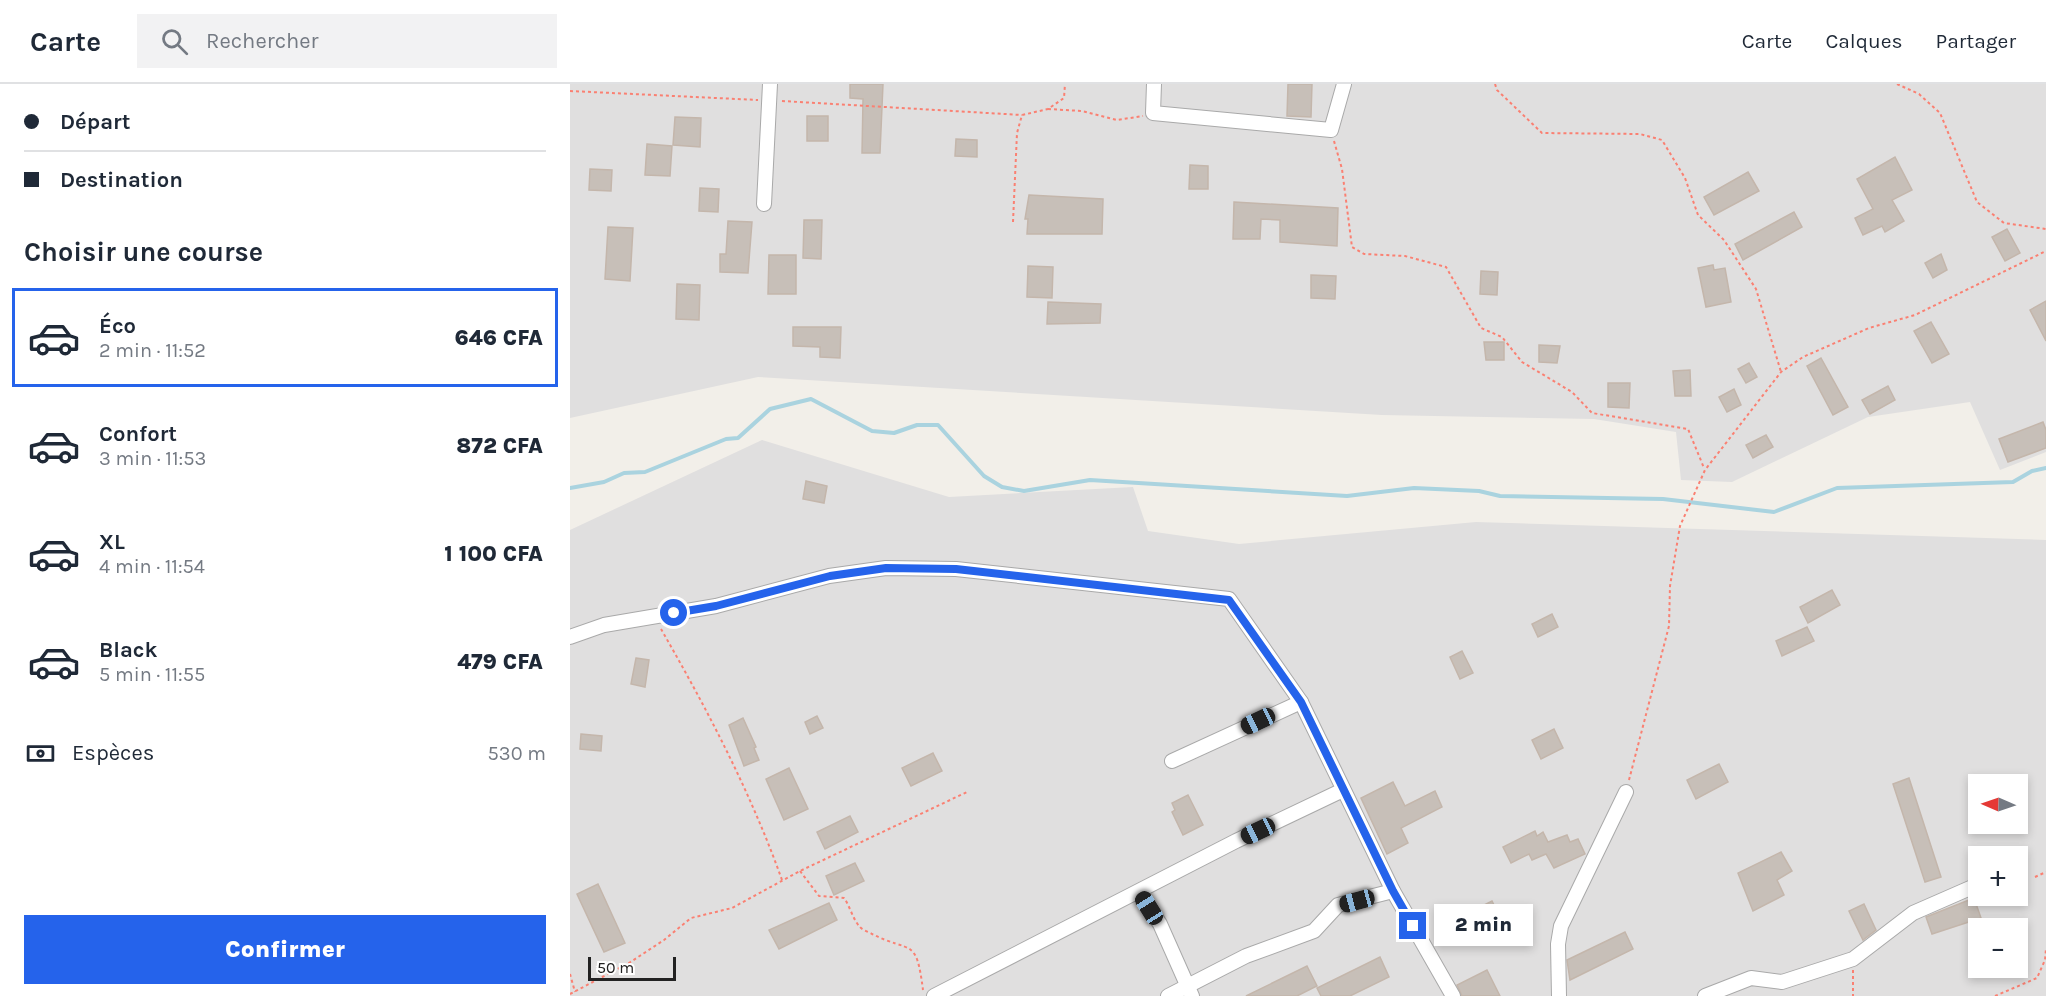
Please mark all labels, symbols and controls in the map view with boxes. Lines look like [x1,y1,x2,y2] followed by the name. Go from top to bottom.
[137,14,557,68] search box
[30,25,101,58] text: Carte
[158,25,191,58] icon: search
[206,28,319,54] text: Rechercher
[1742,29,1792,53] text: Carte
[1825,29,1903,53] text: Calques
[1936,29,2016,53] text: Partager
[60,109,130,135] text: Départ
[60,167,183,193] text: Destination
[24,236,263,268] text: Choisir une course
[27,311,81,365] icon: car
[99,313,136,339] text: Éco
[455,325,543,351] text: 646 CFA
[99,339,206,362] text: 2 min · 11:52
[27,419,81,473] icon: car
[99,421,177,447] text: Confort
[456,433,543,459] text: 872 CFA
[99,447,206,470] text: 3 min · 11:53
[27,527,81,581] icon: car
[99,529,125,555] text: XL
[444,541,543,567] text: 1 100 CFA
[99,555,205,578] text: 4 min · 11:54
[660,599,687,626] route start
[27,635,81,689] icon: car
[99,637,158,663] text: Black
[457,649,543,675] text: 479 CFA
[99,663,205,686] text: 5 min · 11:55
[1238,705,1278,737] car
[24,737,57,770] icon: cash
[72,740,154,766] text: Espèces
[488,742,546,765] text: 530 m
[1968,774,2028,834] north arrow
[1968,774,2028,978] map controls
[1238,815,1278,847] car
[1968,846,2028,906] button: +
[1132,888,1166,928] car
[1337,888,1377,914] car
[1434,905,1533,947] callout: 2 min
[1399,912,1426,939] route end
[1455,913,1512,936] text: 2 min
[24,915,546,984] button: Confirmer
[1968,918,2028,978] button: −
[588,954,676,982] scale bar
[597,958,634,977] text: 50 m

